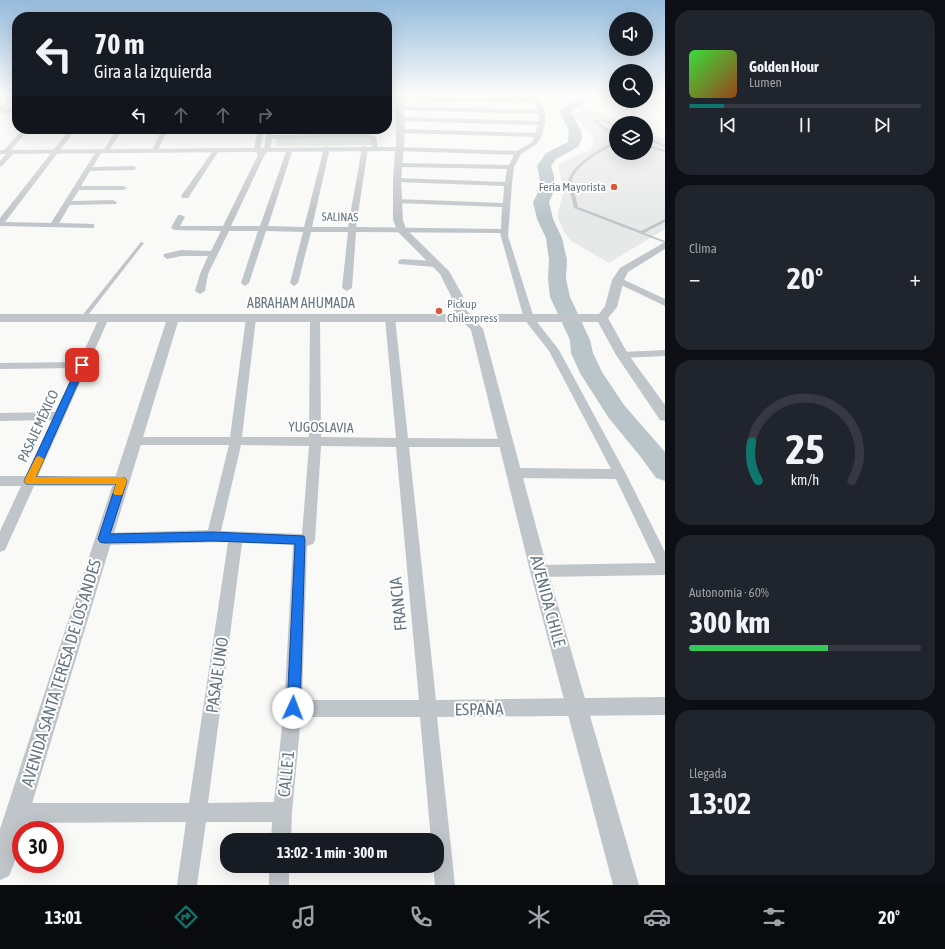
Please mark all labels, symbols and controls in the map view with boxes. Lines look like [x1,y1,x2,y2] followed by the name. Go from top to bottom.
[609,12,653,160] map controls
[609,12,653,56] button: sound
[28,28,80,80] icon: left
[94,28,144,60] text: 70 m
[749,58,819,75] text: Golden Hour
[94,61,212,82] text: Gira a la izquierda
[609,64,653,108] button: search
[749,75,782,90] text: Lumen
[128,104,150,126] icon: left
[170,104,192,126] icon: ahead
[212,104,234,126] icon: ahead
[254,104,276,126] icon: right
[717,114,739,136] icon: previous
[794,114,816,136] icon: pause
[871,114,893,136] icon: next
[609,116,653,160] button: layers
[539,180,606,194] place label: Feria Mayorista
[609,182,619,192] marker: Feria Mayorista
[322,210,358,224] street label: SALINAS
[689,241,717,256] text: Clima
[787,261,823,295] text: 20°
[689,265,700,291] text: −
[910,265,921,291] text: +
[247,295,355,311] street label: ABRAHAM AHUMADA
[447,297,497,325] place label: Pickup Chilexpress
[434,306,444,316] marker: Pickup Chilexpress
[65,348,99,382] pin
[71,354,93,376] icon: arrive
[14,387,62,465] street label: PASAJE MÉXICO
[288,418,354,436] street label: YUGOSLAVIA
[785,424,825,472] text: 25
[791,471,819,487] text: km/h
[526,553,570,650] street label: AVENIDA CHILE
[17,557,105,789] street label: AVENIDA SANTA TERESA DE LOS ANDES
[385,575,411,632] street label: FRANCIA
[689,585,769,600] text: Autonomía · 60%
[689,605,770,639] text: 300 km
[202,636,232,714] street label: PASAJE UNO
[272,687,314,729] position arrow
[454,699,504,719] street label: ESPAÑA
[274,750,298,798] street label: CALLE 1
[689,766,727,781] text: Llegada
[689,786,751,820] text: 13:02
[12,821,64,873] speed limit sign: 30
[277,844,387,861] text: 13:02 · 1 min · 300 m
[172,903,200,931] icon: directions
[290,903,318,931] icon: music
[407,903,435,931] icon: phone
[525,903,553,931] icon: climate
[643,903,671,931] icon: car
[760,903,788,931] icon: filters
[45,907,82,928] text: 13:01
[878,907,900,928] text: 20°

